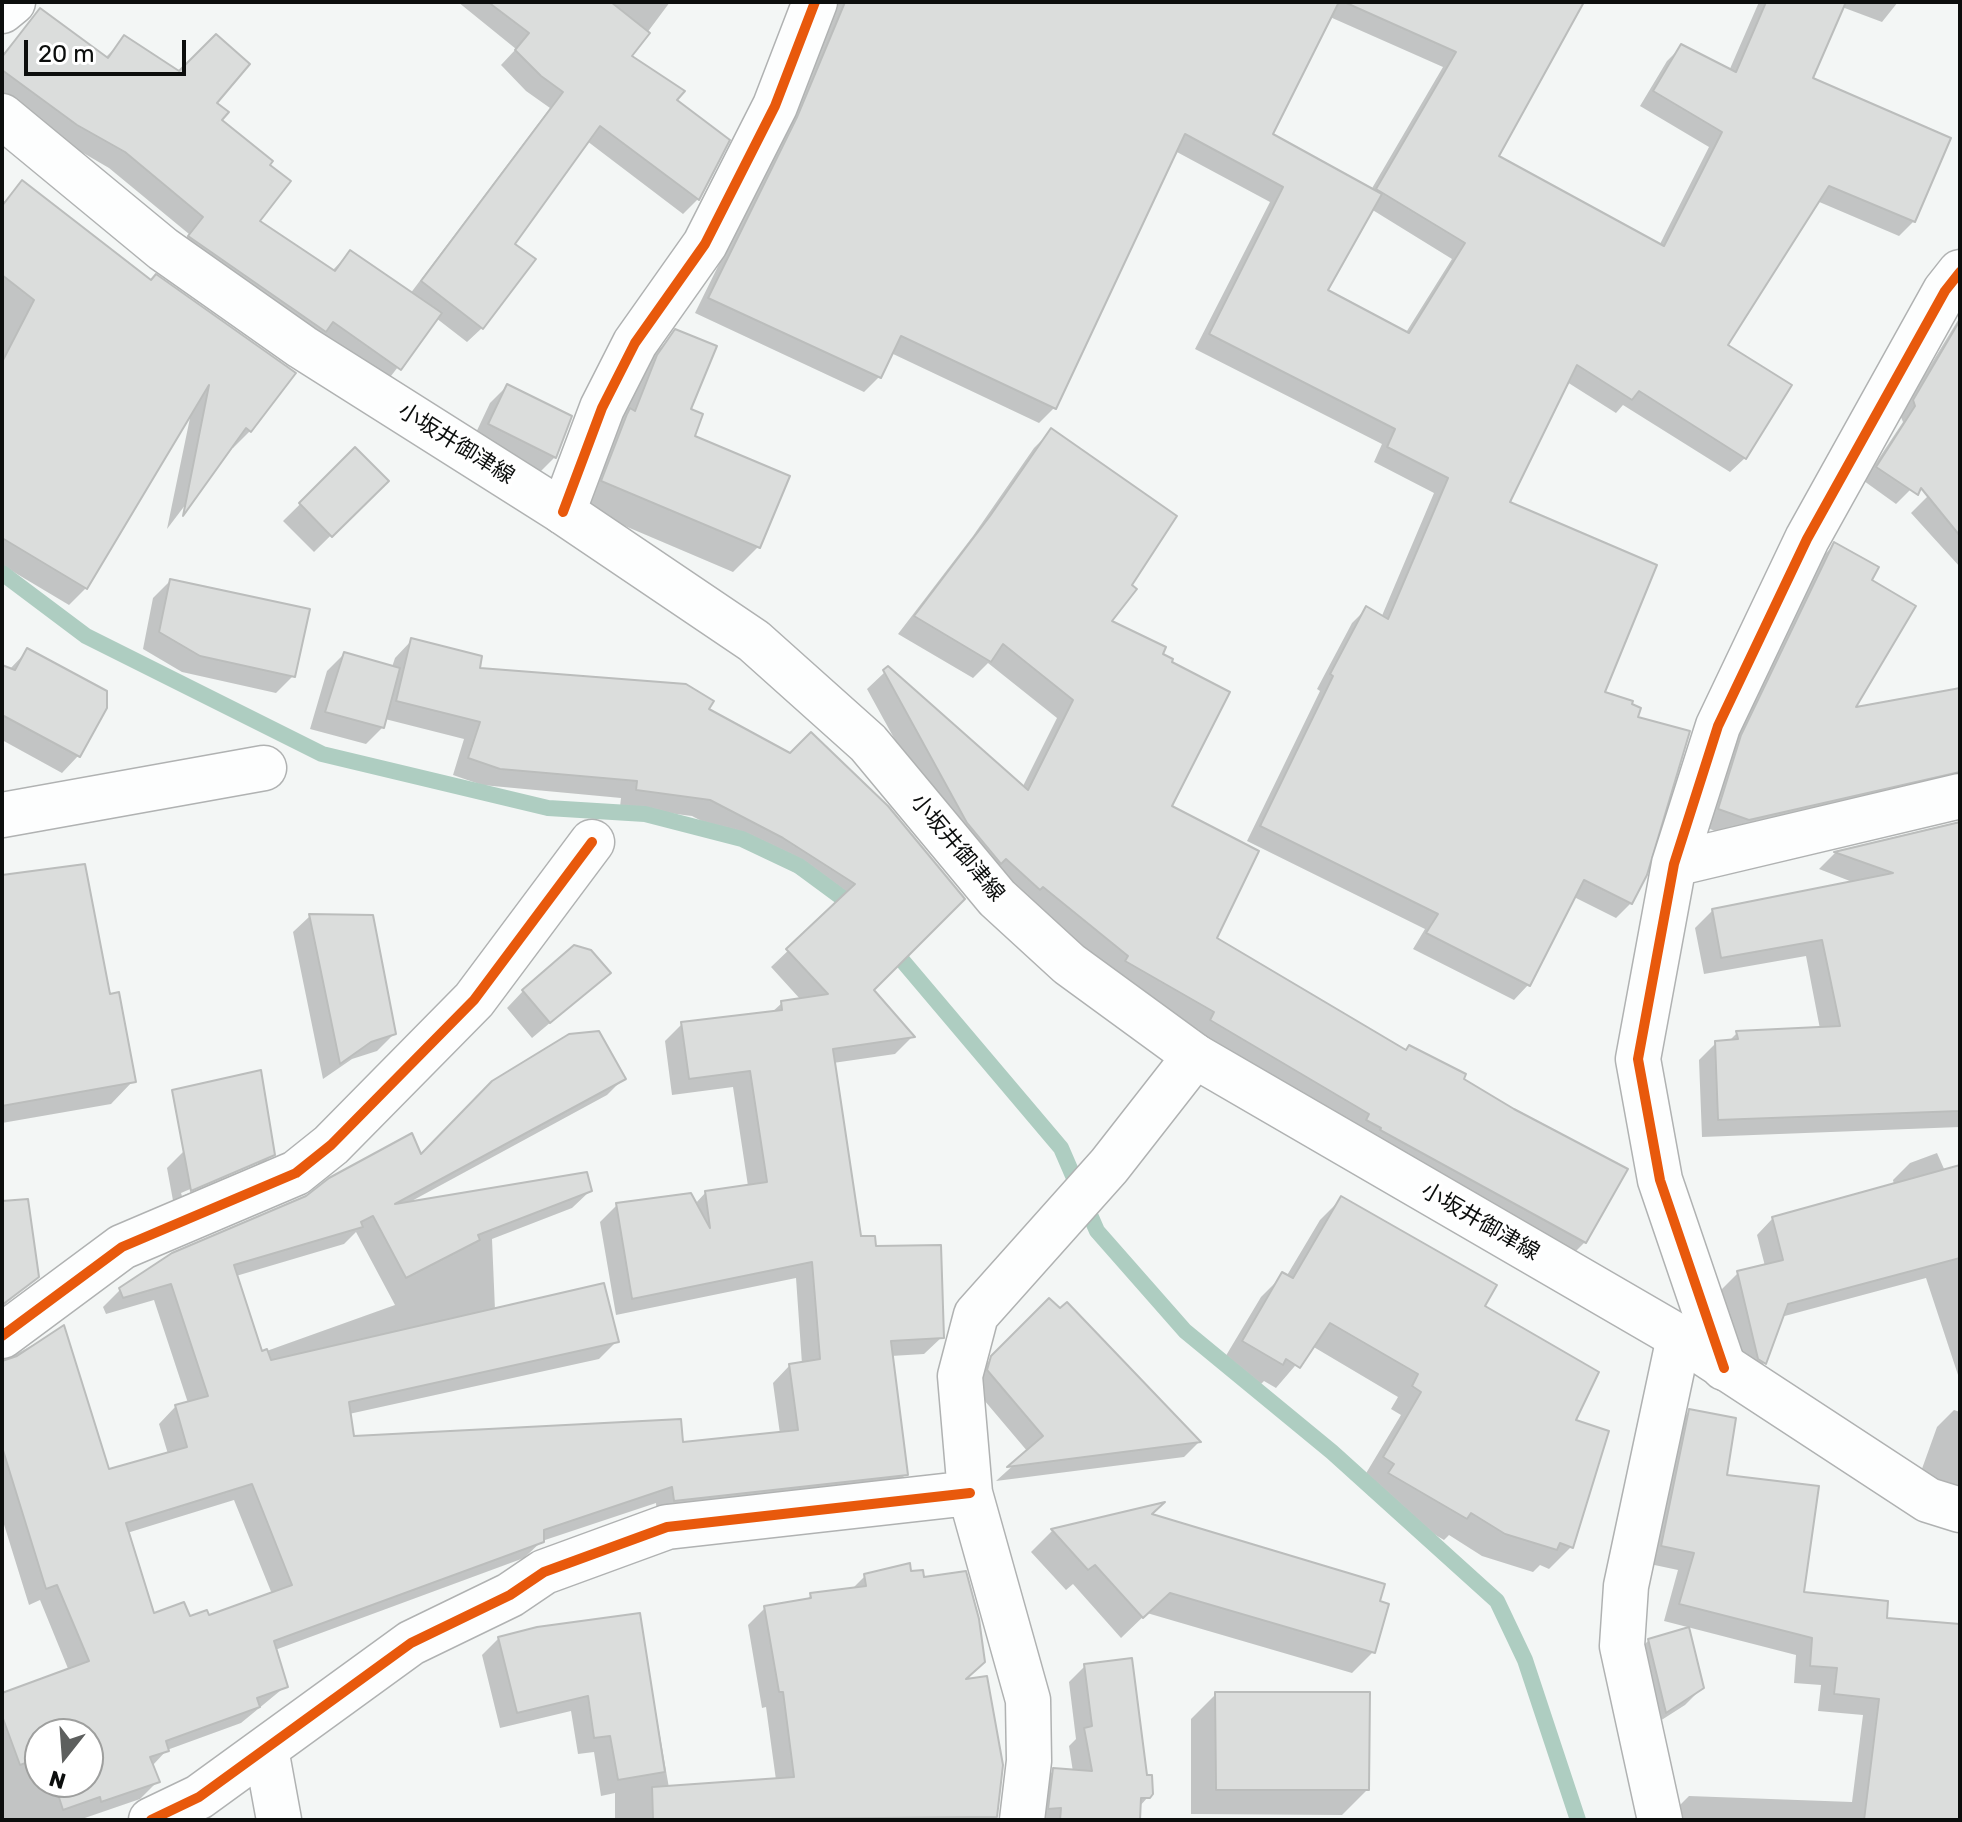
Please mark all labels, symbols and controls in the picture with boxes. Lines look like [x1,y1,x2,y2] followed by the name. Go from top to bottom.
[28,24,190,74] scale bar
[38,40,95,68] text: 20 m
[393,398,519,490] street label: 小坂井御津線
[904,789,1010,907] street label: 小坂井御津線
[1416,1178,1544,1266] street label: 小坂井御津線
[24,1718,104,1798] north arrow
[46,1764,69,1795] text: N

